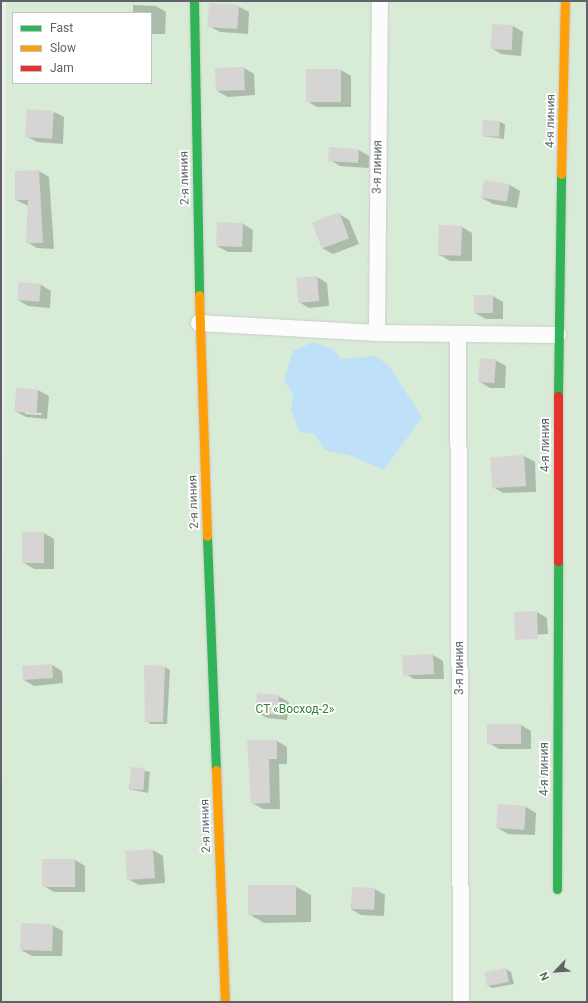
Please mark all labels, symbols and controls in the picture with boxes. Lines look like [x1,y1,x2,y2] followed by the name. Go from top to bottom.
[12,12,152,84] legend
[50,21,73,35] text: Fast
[50,41,76,55] text: Slow
[50,61,74,75] text: Jam
[543,94,559,148] street label: 4-я линия
[370,140,386,194] street label: 3-я линия
[177,151,193,205] street label: 2-я линия
[539,418,553,472] street label: 4-я линия
[186,475,202,529] street label: 2-я линия
[453,641,467,695] street label: 3-я линия
[255,703,335,717] park label: СТ «Восход-2»
[538,742,552,796] street label: 4-я линия
[198,799,214,853] street label: 2-я линия
[536,951,576,991] north arrow
[537,970,552,983] text: N

